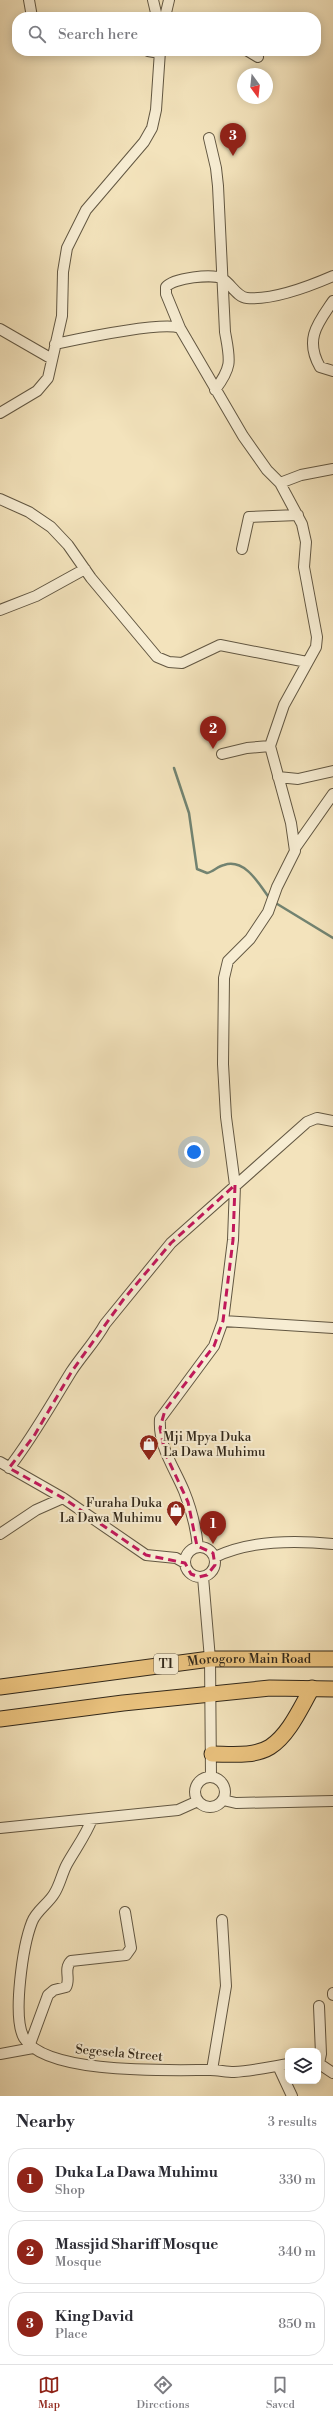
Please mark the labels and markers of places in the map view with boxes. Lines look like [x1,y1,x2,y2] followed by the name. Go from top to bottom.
[220,123,246,156] pin: 3
[200,716,226,749] pin: 2
[163,1429,266,1460] place label: Mji Mpya Duka La Dawa Muhimu
[138,1433,160,1461] shop icon: Mji Mpya Duka La Dawa Muhimu
[59,1495,163,1526] place label: Furaha Duka La Dawa Muhimu
[165,1499,187,1527] shop icon: Furaha Duka La Dawa Muhimu
[200,1511,226,1544] pin: 1

